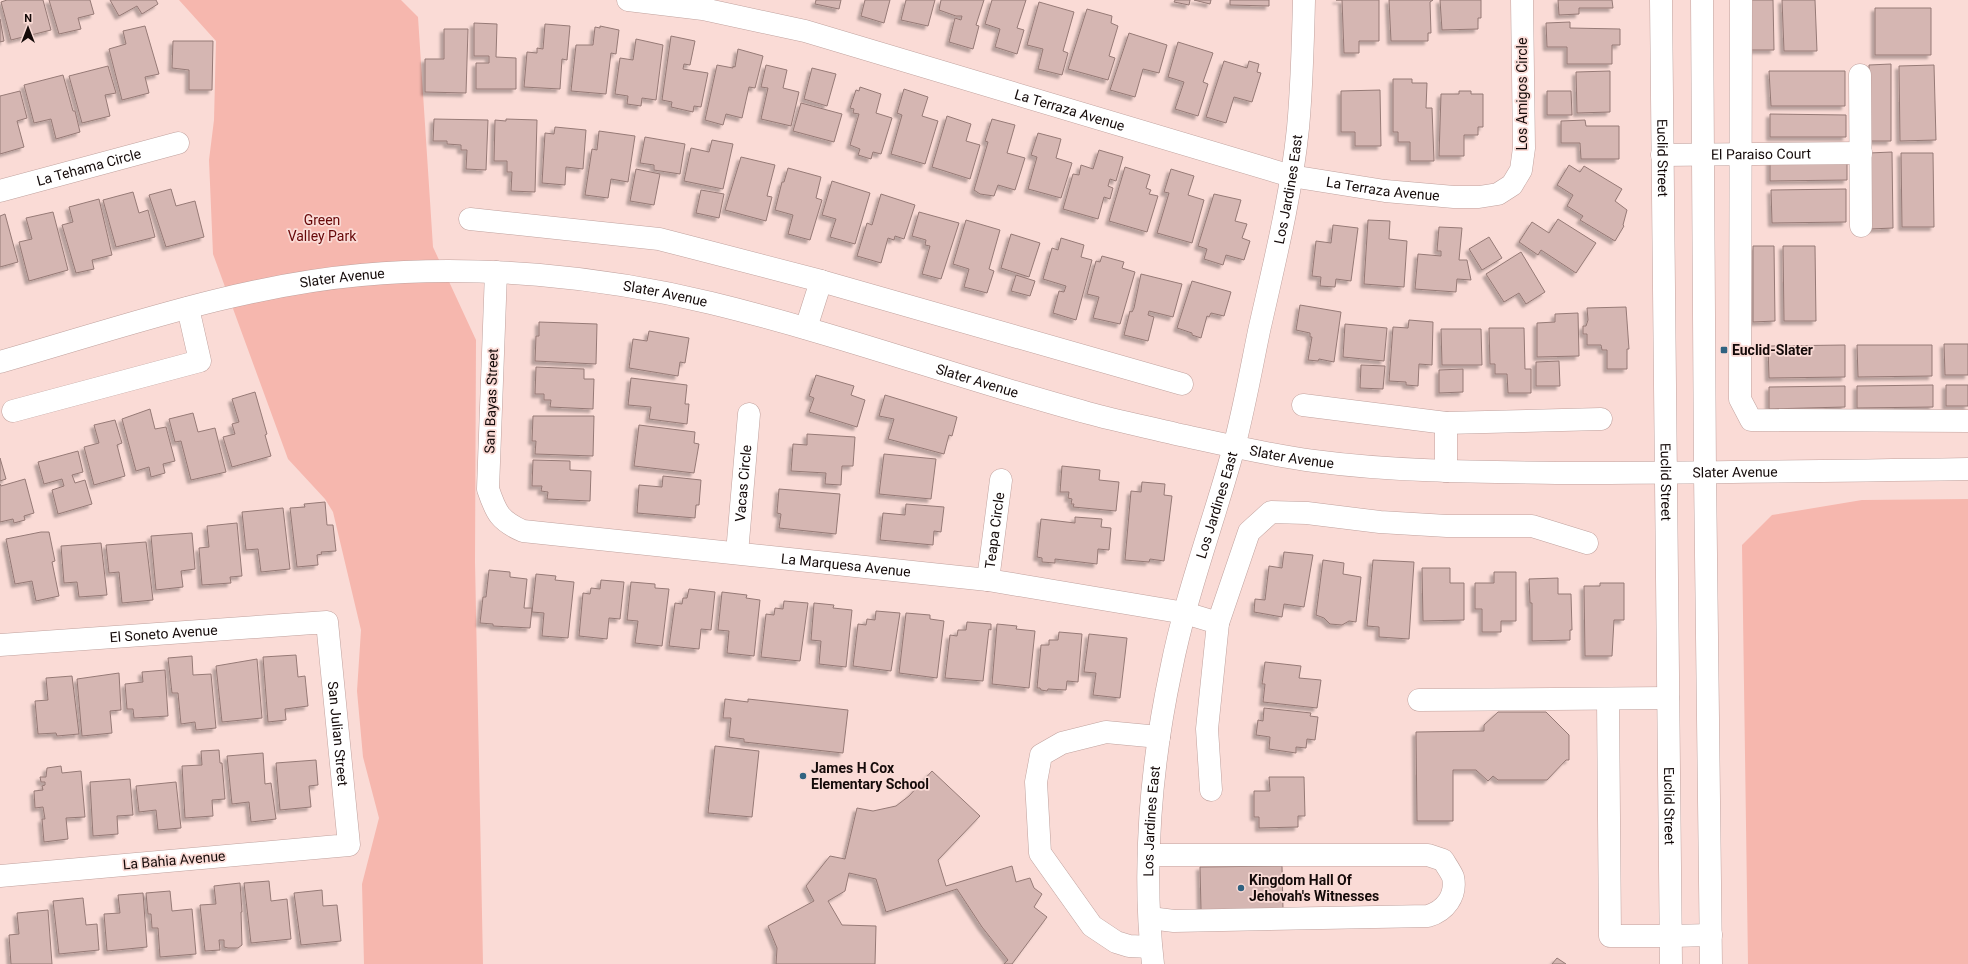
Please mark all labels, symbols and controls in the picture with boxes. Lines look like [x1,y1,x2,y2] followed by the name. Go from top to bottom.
[8,8,48,48] north arrow
[24,12,32,25] text: N
[1514,38,1530,150] street label: Los Amigos Circle
[1013,86,1127,134] street label: La Terraza Avenue
[1654,119,1671,198] street label: Euclid Street
[1271,133,1305,246] street label: Los Jardines East
[35,145,143,189] street label: La Tehama Circle
[1711,145,1811,163] street label: El Paraiso Court
[1325,174,1440,204] street label: La Terraza Avenue
[288,212,357,244] park label: Green Valley Park
[299,265,385,291] street label: Slater Avenue
[622,277,709,310] street label: Slater Avenue
[1732,342,1813,358] place label: Euclid-Slater
[1719,345,1729,355] marker: Euclid-Slater
[481,348,501,454] street label: San Bayas Street
[934,360,1020,401] street label: Slater Avenue
[1248,442,1335,471] street label: Slater Avenue
[1658,443,1674,522] street label: Euclid Street
[732,444,754,522] street label: Vacas Circle
[1193,449,1240,560] street label: Los Jardines East
[1692,464,1778,480] street label: Slater Avenue
[982,491,1007,570] street label: Teapa Circle
[780,550,912,580] street label: La Marquesa Avenue
[109,622,218,645] street label: El Soneto Avenue
[325,680,351,787] street label: San Julian Street
[811,760,929,792] place label: James H Cox Elementary School
[1140,765,1163,877] street label: Los Jardines East
[1661,767,1678,845] street label: Euclid Street
[798,771,808,781] marker: James H Cox Elementary School
[122,848,226,872] street label: La Bahia Avenue
[1249,872,1379,904] place label: Kingdom Hall Of Jehovah's Witnesses
[1236,883,1246,893] marker: Kingdom Hall Of Jehovah's Witnesses

